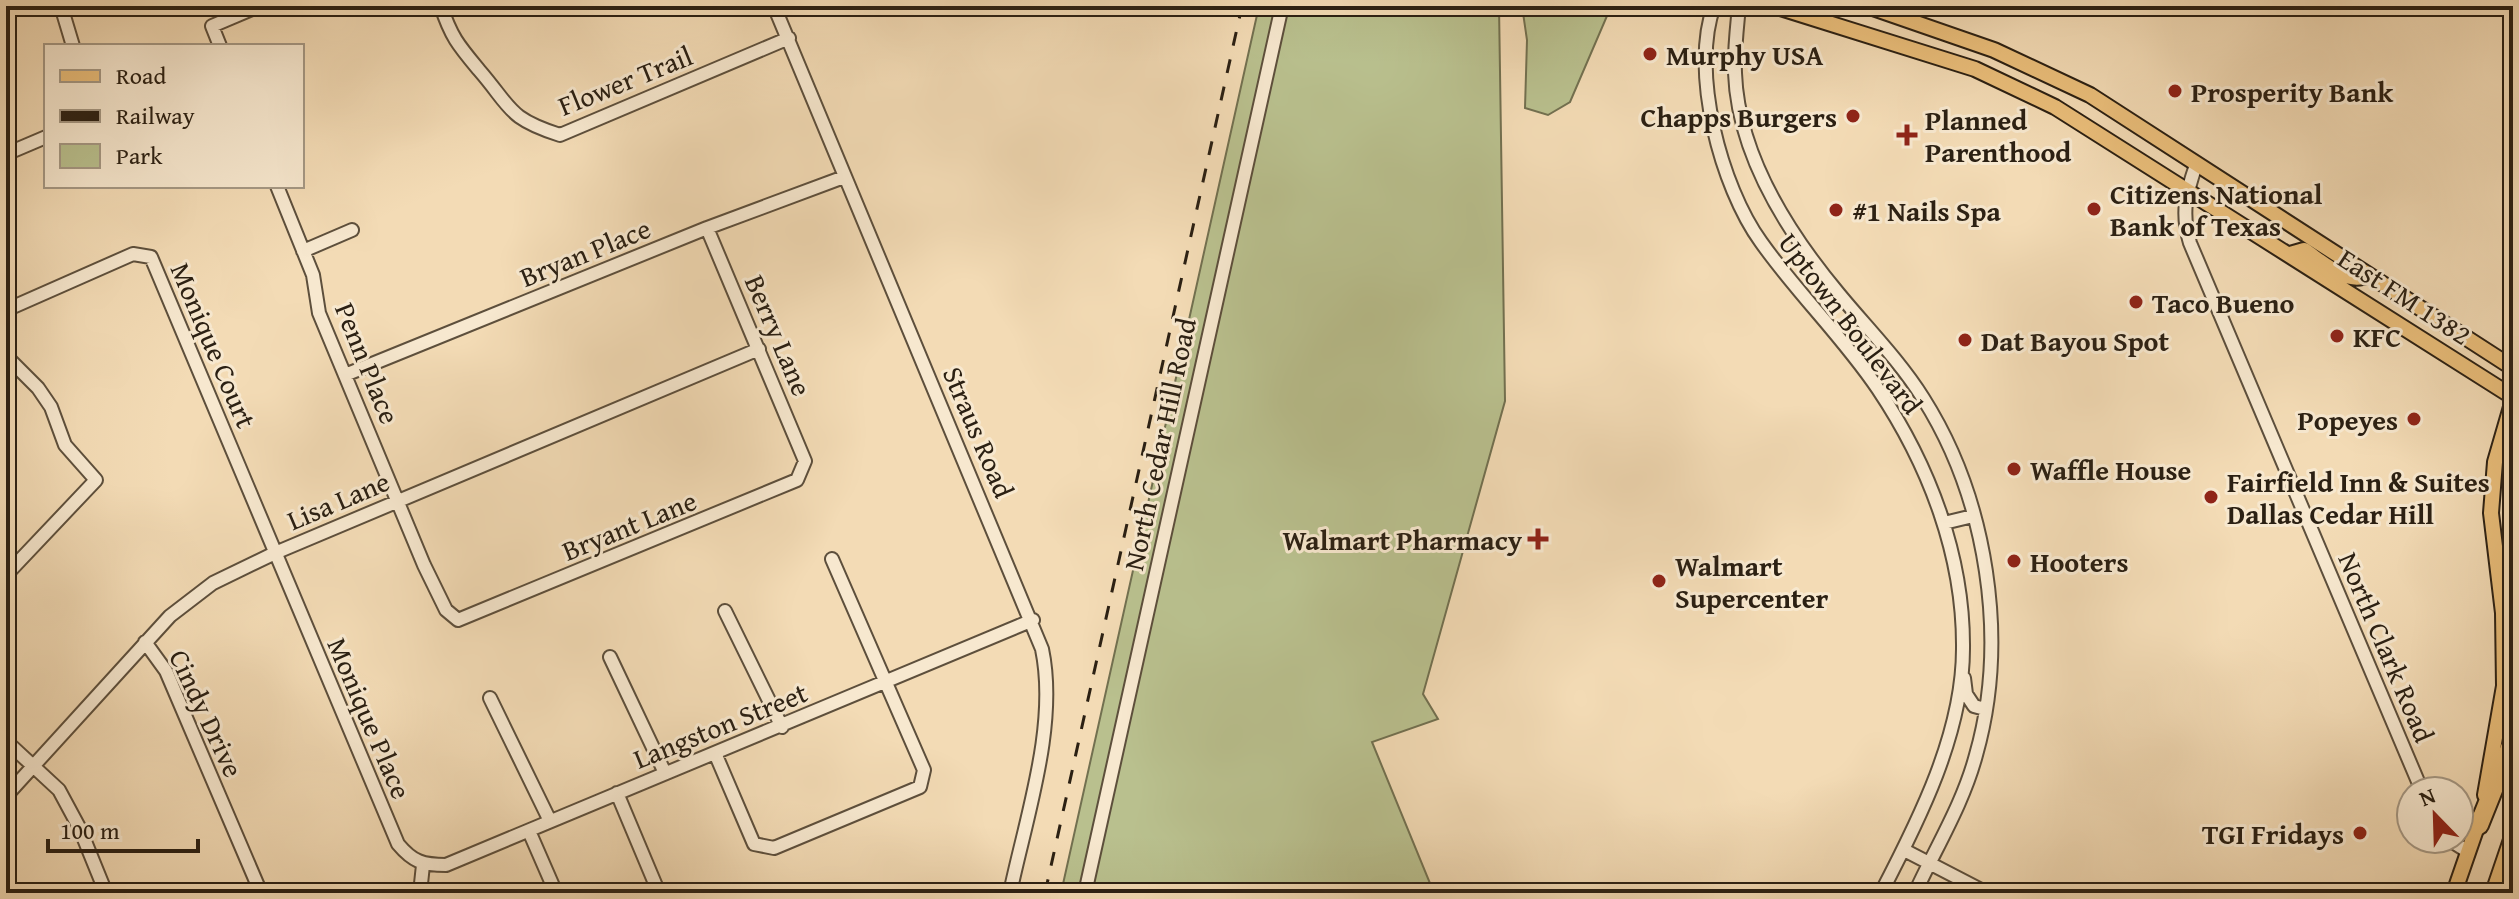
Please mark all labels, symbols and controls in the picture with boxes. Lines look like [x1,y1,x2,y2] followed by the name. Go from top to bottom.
[552,34,698,126] street label: Flower Trail
[1666,34,1824,75] place label: Murphy USA
[44,44,304,188] legend
[1641,45,1659,63] marker: Murphy USA
[116,58,166,93] text: Road
[2191,71,2394,112] place label: Prosperity Bank
[2166,82,2184,100] marker: Prosperity Bank
[1641,96,1837,137] place label: Chapps Burgers
[116,98,195,133] text: Railway
[1925,99,2072,172] place label: Planned Parenthood
[1844,107,1862,125] marker: Chapps Burgers
[1896,124,1918,146] marker: Planned Parenthood
[116,138,163,173] text: Park
[2110,173,2323,246] place label: Citizens National Bank of Texas
[1852,190,2001,231] place label: #1 Nails Spa
[2085,200,2103,218] marker: Citizens National Bank of Texas
[1827,201,1845,219] marker: #1 Nails Spa
[513,207,657,297] street label: Bryan Place
[1769,224,1933,423] street label: Uptown Boulevard
[2330,238,2480,354] street label: East FM 1382
[161,256,267,434] street label: Monique Court
[735,268,823,402] street label: Berry Lane
[2152,282,2294,323] place label: Taco Bueno
[2127,293,2145,311] marker: Taco Bueno
[325,296,411,430] street label: Penn Place
[1112,314,1206,574] street label: North Cedar Hill Road
[2353,316,2401,357] place label: KFC
[1981,320,2169,361] place label: Dat Bayou Spot
[2328,327,2346,345] marker: KFC
[1956,331,1974,349] marker: Dat Bayou Spot
[933,360,1025,504] street label: Straus Road
[2298,399,2398,440] place label: Popeyes
[2405,410,2423,428] marker: Popeyes
[2030,449,2191,490] place label: Waffle House
[280,460,396,540] street label: Lisa Lane
[2005,460,2023,478] marker: Waffle House
[2227,461,2490,534] place label: Fairfield Inn & Suites Dallas Cedar Hill
[556,479,702,571] street label: Bryant Lane
[2202,488,2220,506] marker: Fairfield Inn & Suites Dallas Cedar Hill
[1283,519,1523,560] place label: Walmart Pharmacy
[1529,530,1547,548] marker: Walmart Pharmacy
[2030,541,2128,582] place label: Hooters
[1675,545,1828,618] place label: Walmart Supercenter
[2329,546,2445,748] street label: North Clark Road
[2005,552,2023,570] marker: Hooters
[1650,572,1668,590] marker: Walmart Supercenter
[318,631,422,805] street label: Monique Place
[160,642,254,784] street label: Cindy Drive
[627,671,813,779] street label: Langston Street
[2395,775,2475,855] north arrow
[2414,779,2440,814] text: N
[48,803,198,853] scale bar
[60,813,120,848] text: 100 m
[2202,813,2344,854] place label: TGI Fridays
[2351,824,2369,842] marker: TGI Fridays

